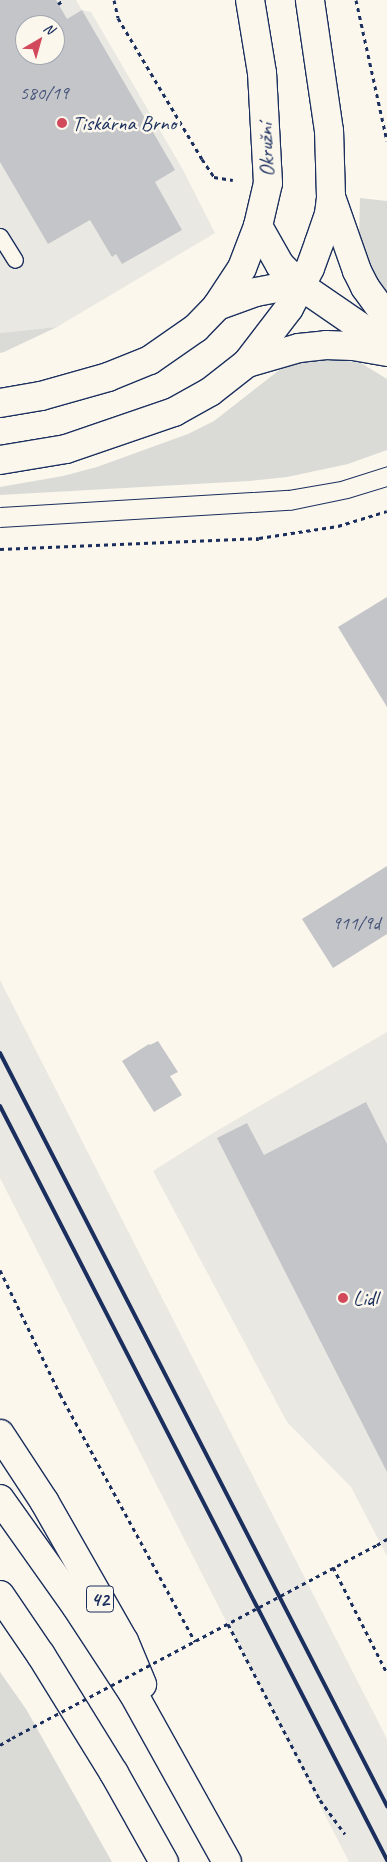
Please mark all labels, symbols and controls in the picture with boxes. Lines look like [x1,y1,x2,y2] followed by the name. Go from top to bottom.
[15,15,65,65] north arrow
[40,19,58,38] text: N
[19,83,69,105] house number: 580/19
[72,110,176,136] place label: Tiskárna Brno
[56,117,68,129] marker: Tiskárna Brno
[252,123,280,177] street label: Okružní
[332,913,380,935] house number: 911/9d
[353,1285,378,1311] place label: Lidl
[337,1292,349,1304] marker: Lidl
[85,1582,115,1616] road number: 42

